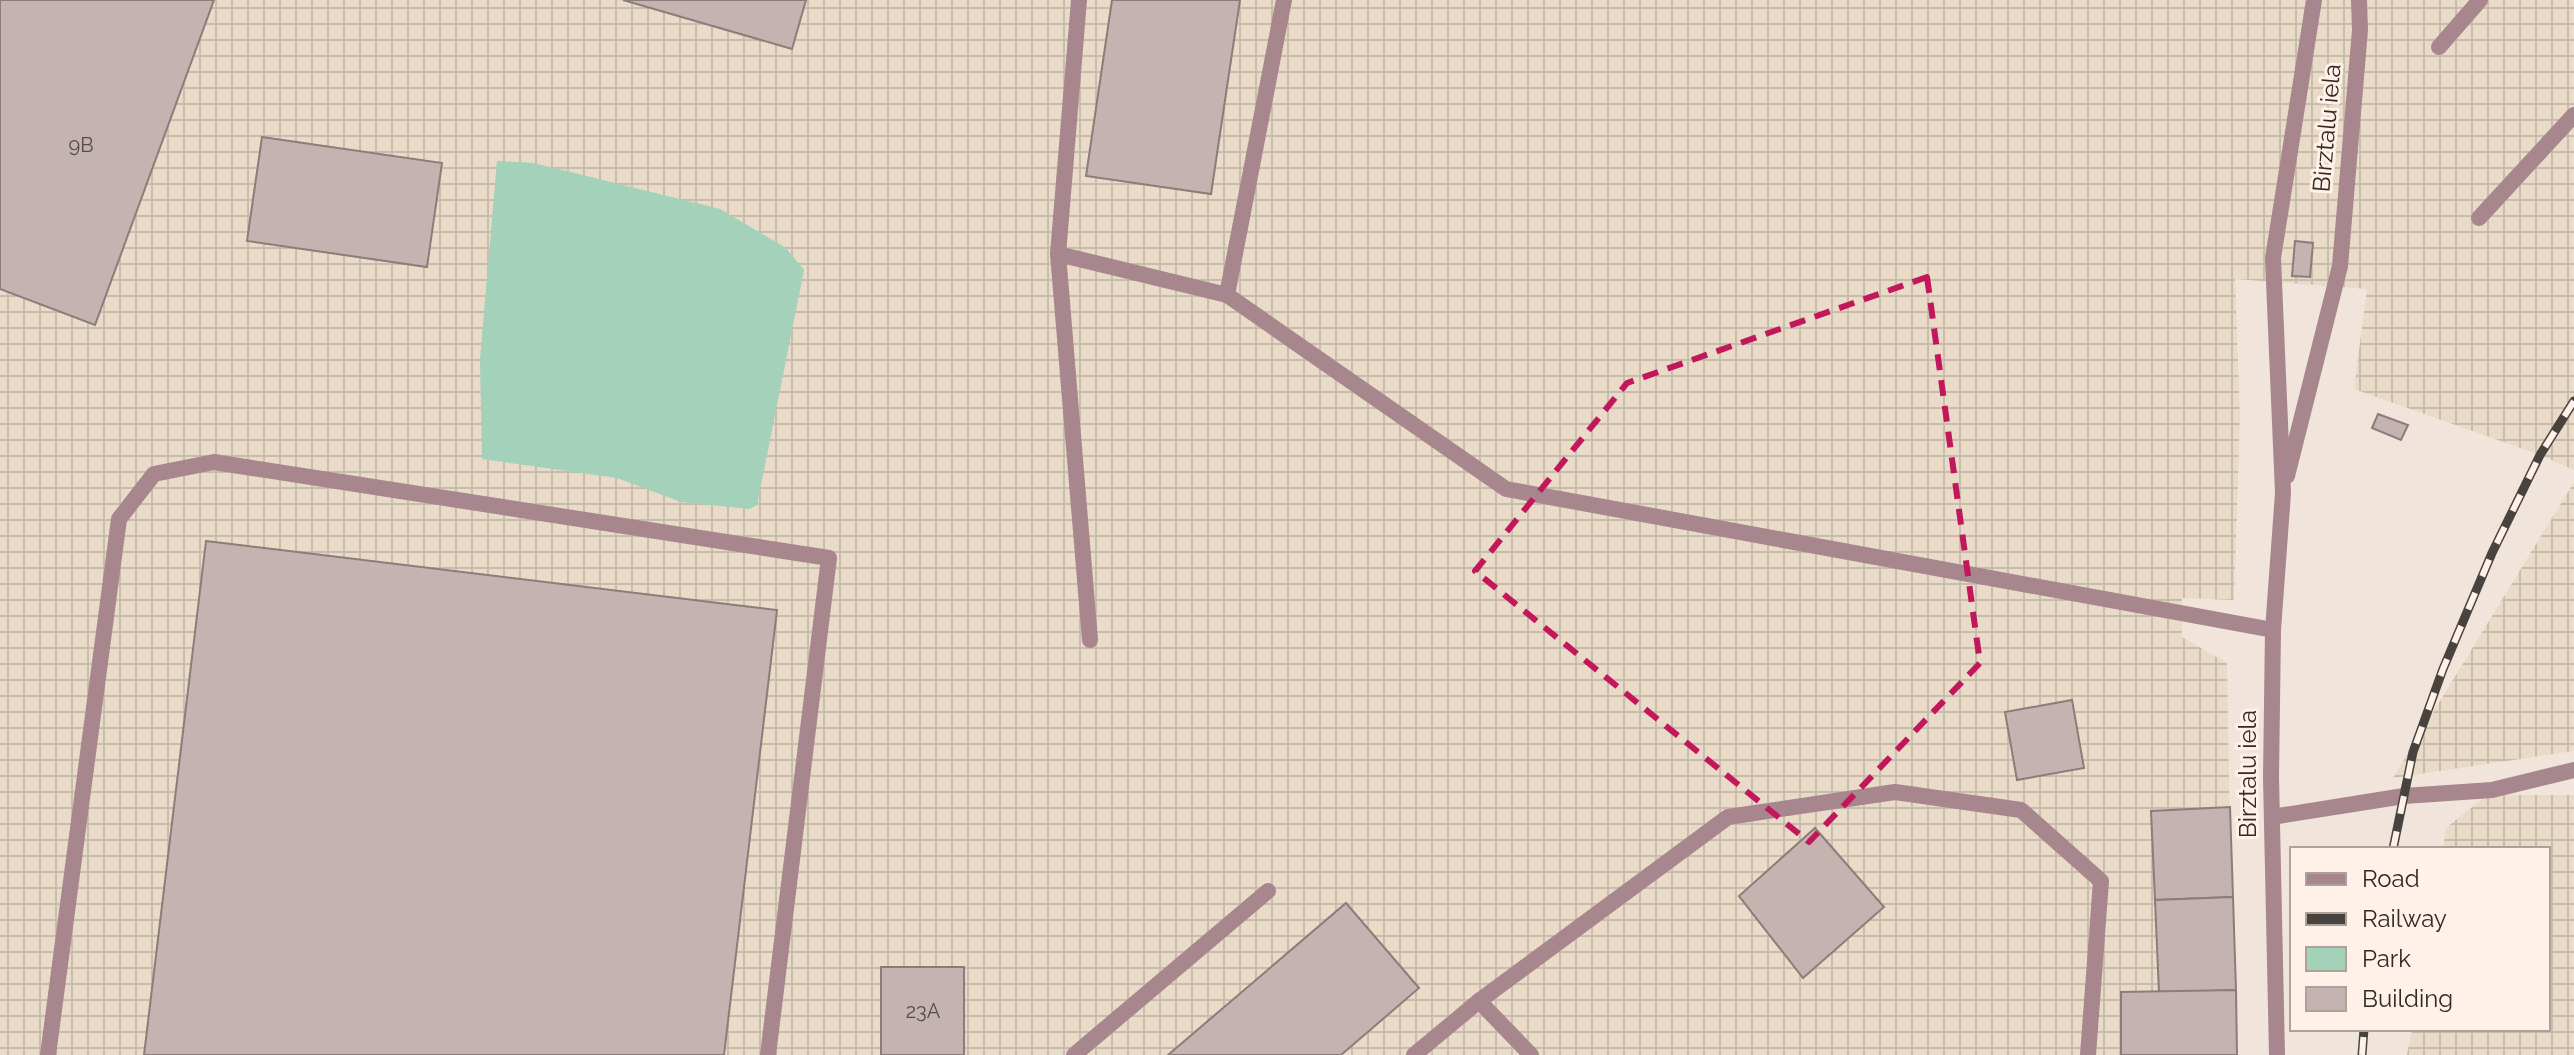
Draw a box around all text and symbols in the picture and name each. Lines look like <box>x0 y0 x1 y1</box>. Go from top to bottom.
street label: Birztalu iela <box>2306 63 2347 193</box>
house number: 9B <box>68 133 94 157</box>
street label: Birztalu iela <box>2233 710 2262 838</box>
legend <box>2290 847 2550 1031</box>
text: Road <box>2362 864 2420 893</box>
text: Railway <box>2362 904 2447 933</box>
text: Park <box>2362 944 2411 973</box>
text: Building <box>2362 984 2453 1013</box>
house number: 23A <box>906 999 941 1023</box>

